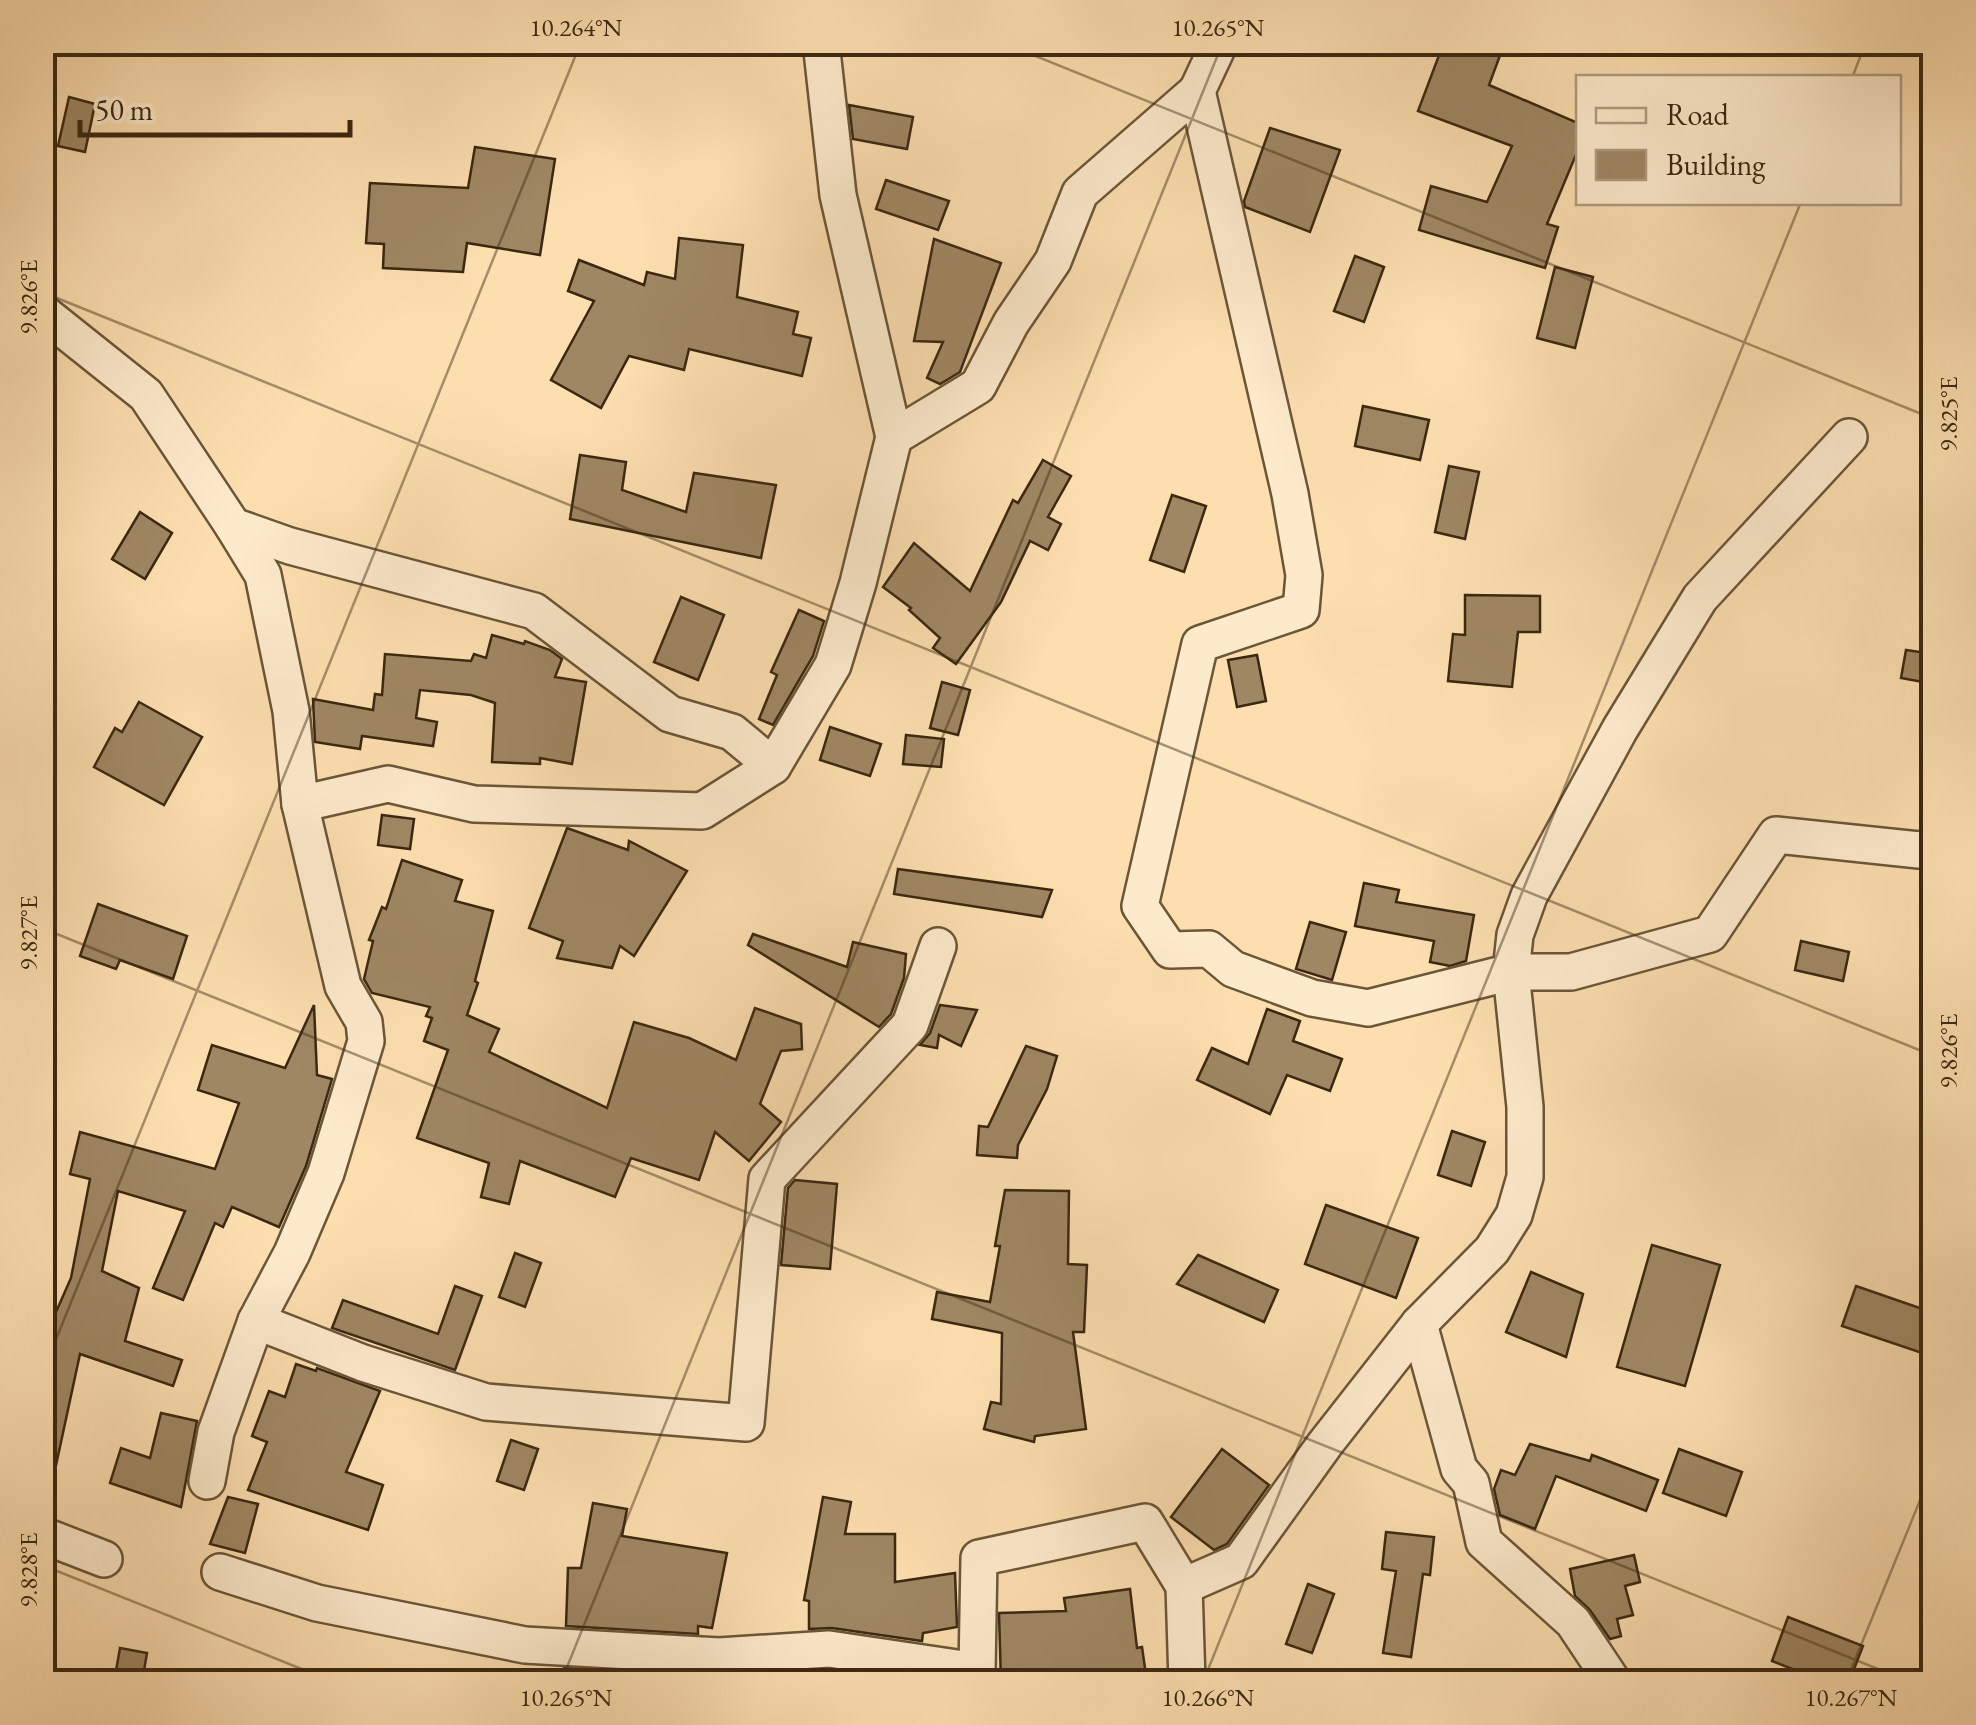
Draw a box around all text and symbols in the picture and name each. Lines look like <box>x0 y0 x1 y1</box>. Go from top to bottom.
text: 10.264°N <box>530 11 623 43</box>
text: 10.265°N <box>1172 11 1265 43</box>
scale bar <box>80 75 350 137</box>
legend <box>1576 75 1901 205</box>
text: 50 m <box>95 90 153 129</box>
text: Road <box>1666 95 1730 134</box>
text: Building <box>1666 145 1766 184</box>
text: 9.826°E <box>12 259 44 335</box>
text: 9.825°E <box>1932 376 1964 452</box>
text: 9.827°E <box>12 895 44 971</box>
text: 9.826°E <box>1932 1013 1964 1089</box>
text: 9.828°E <box>12 1532 44 1608</box>
text: 10.265°N <box>520 1681 613 1713</box>
text: 10.266°N <box>1162 1681 1255 1713</box>
text: 10.267°N <box>1805 1681 1898 1713</box>

